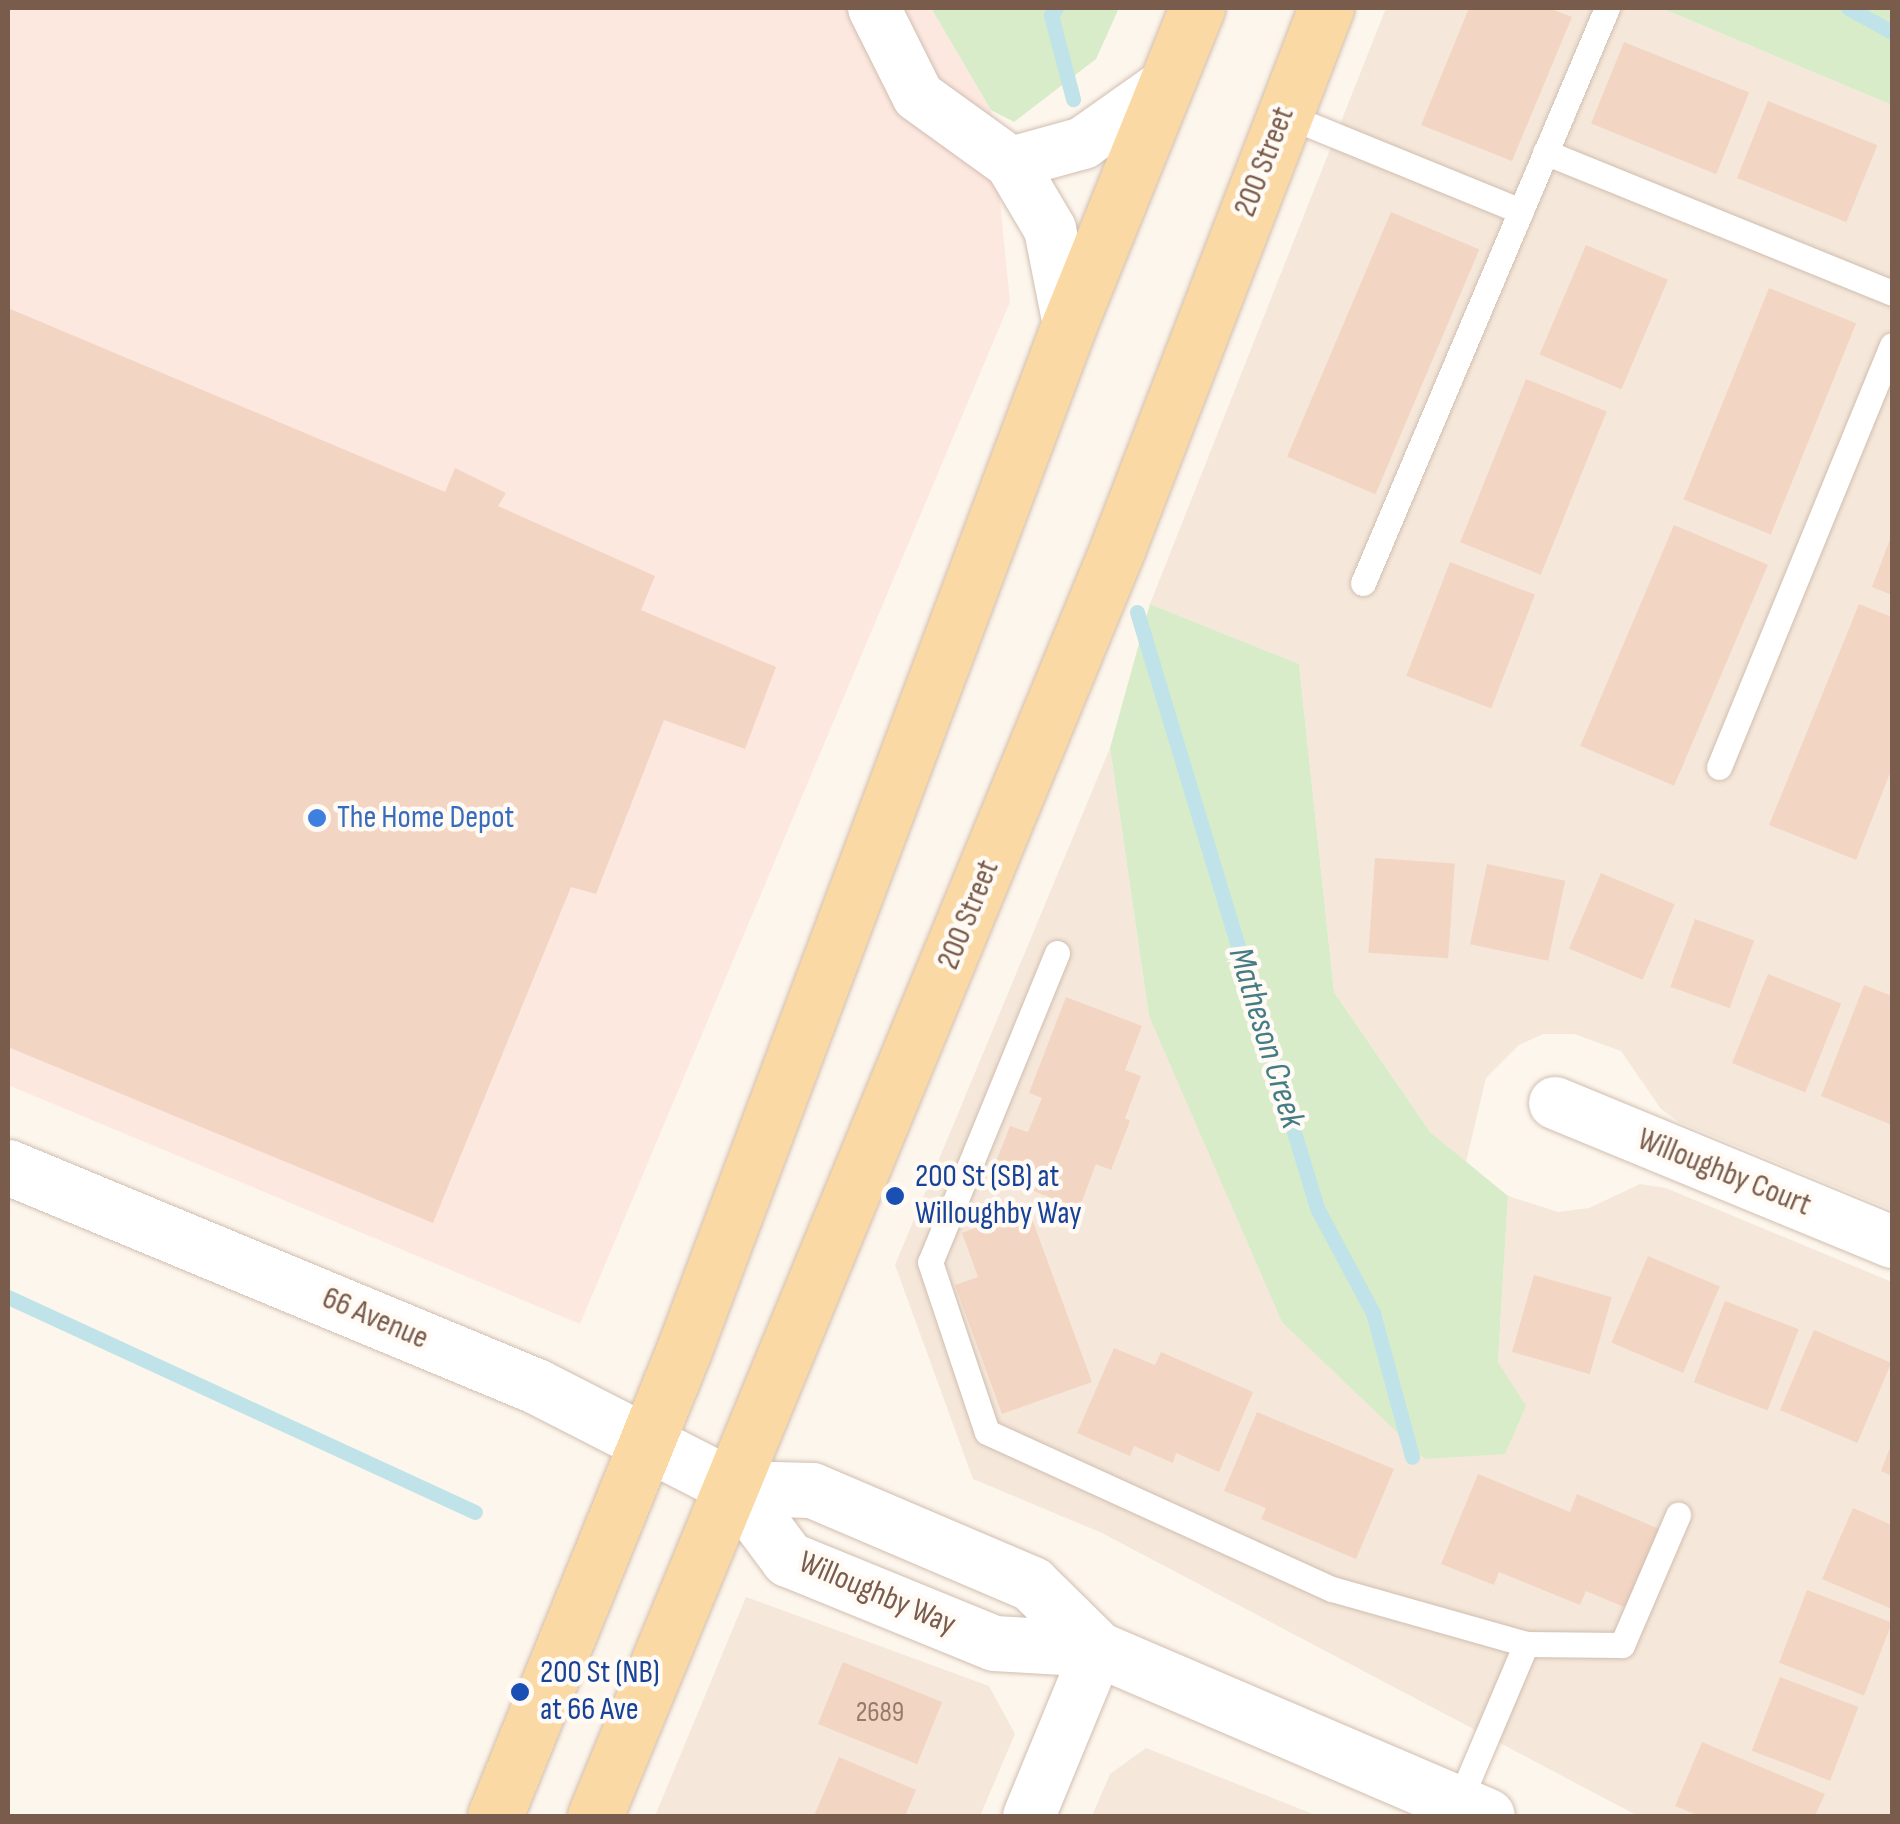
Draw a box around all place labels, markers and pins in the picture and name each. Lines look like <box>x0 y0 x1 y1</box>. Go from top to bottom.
place label: The Home Depot <box>337 799 514 837</box>
marker: The Home Depot <box>306 807 328 829</box>
place label: 200 St (SB) at Willoughby Way <box>915 1159 1082 1234</box>
marker: 200 St (SB) at Willoughby Way <box>884 1185 906 1207</box>
place label: 200 St (NB) at 66 Ave <box>540 1655 660 1730</box>
marker: 200 St (NB) at 66 Ave <box>509 1681 531 1703</box>

